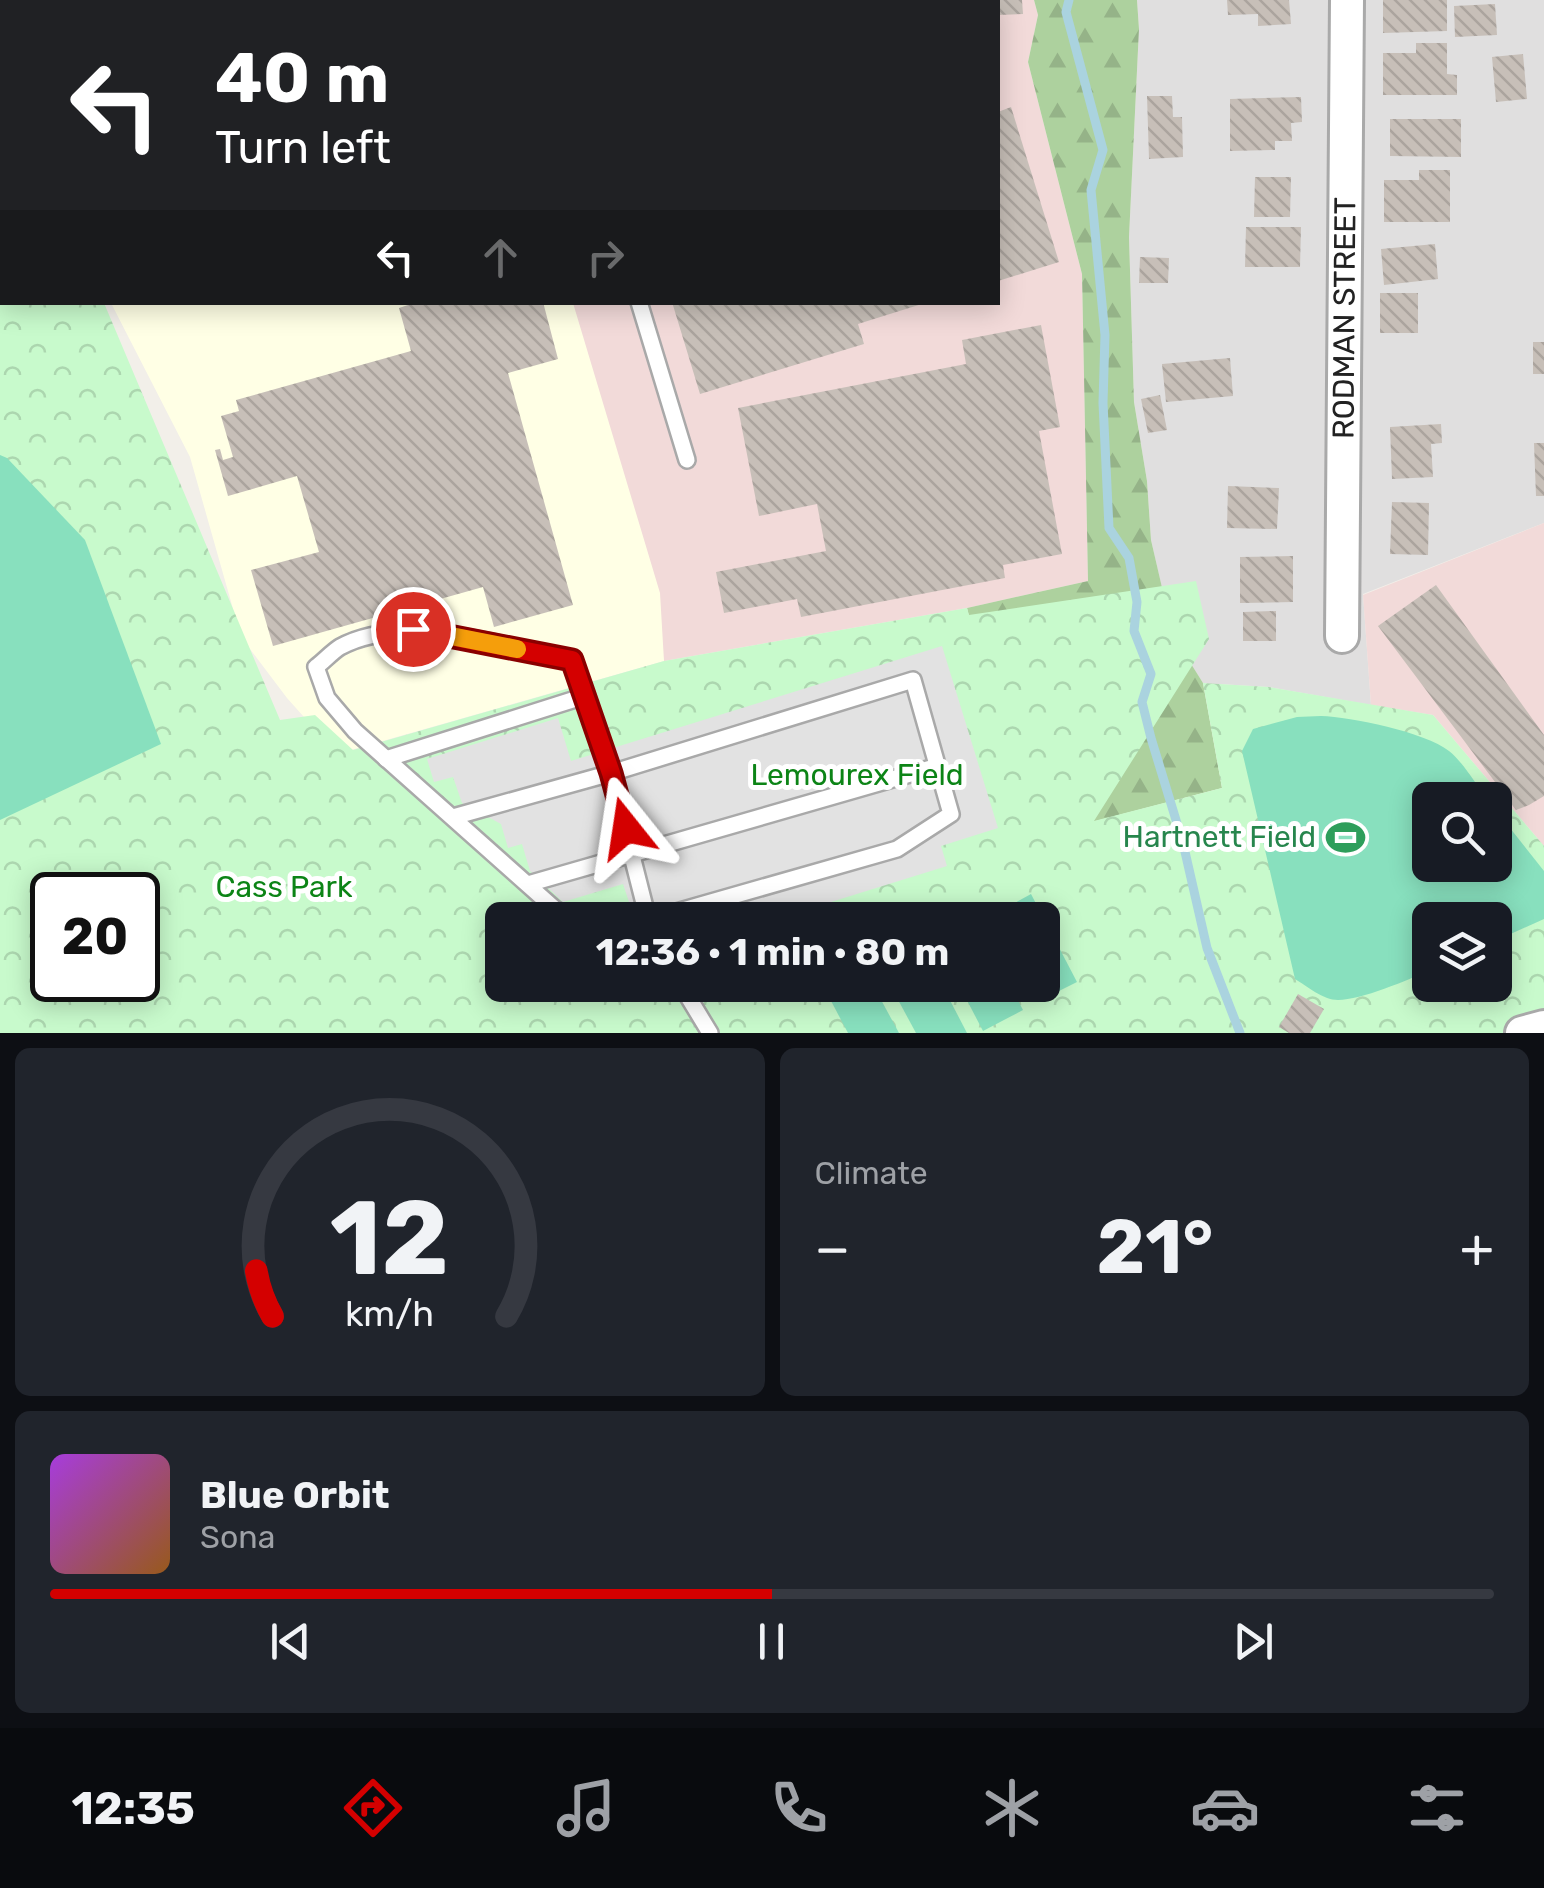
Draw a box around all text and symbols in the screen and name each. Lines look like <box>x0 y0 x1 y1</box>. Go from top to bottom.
text: 40 m <box>215 37 389 120</box>
icon: left <box>50 40 180 170</box>
text: Turn left <box>215 121 391 174</box>
street label: RODMAN STREET <box>1326 197 1363 439</box>
icon: left <box>368 230 423 285</box>
icon: ahead <box>473 230 528 285</box>
icon: right <box>578 230 633 285</box>
pin <box>371 587 456 672</box>
icon: arrive <box>386 602 441 657</box>
park label: Lemourex Field <box>750 757 964 793</box>
position arrow <box>574 776 678 880</box>
map controls <box>1412 782 1512 1002</box>
button: search <box>1412 782 1512 882</box>
sports icon: Hartnett Field <box>1325 816 1367 858</box>
place label: Hartnett Field <box>1122 819 1316 855</box>
park label: Cass Park <box>216 869 353 905</box>
speed limit sign: 20 <box>30 872 160 1002</box>
button: layers <box>1412 902 1512 1002</box>
text: 12:36 · 1 min · 80 m <box>596 929 949 975</box>
text: Climate <box>815 1154 928 1192</box>
text: 12 <box>330 1177 449 1300</box>
text: 21° <box>1097 1203 1213 1292</box>
text: − <box>815 1216 850 1281</box>
text: + <box>1460 1216 1494 1281</box>
text: km/h <box>345 1293 434 1335</box>
text: Blue Orbit <box>200 1472 390 1518</box>
text: Sona <box>200 1518 275 1556</box>
icon: previous <box>263 1614 318 1669</box>
icon: pause <box>744 1614 799 1669</box>
icon: next <box>1226 1614 1281 1669</box>
icon: directions <box>338 1773 408 1843</box>
icon: music <box>551 1773 621 1843</box>
icon: phone <box>764 1773 834 1843</box>
icon: climate <box>977 1773 1047 1843</box>
icon: car <box>1190 1773 1260 1843</box>
icon: filters <box>1402 1773 1472 1843</box>
text: 12:35 <box>71 1782 195 1835</box>

